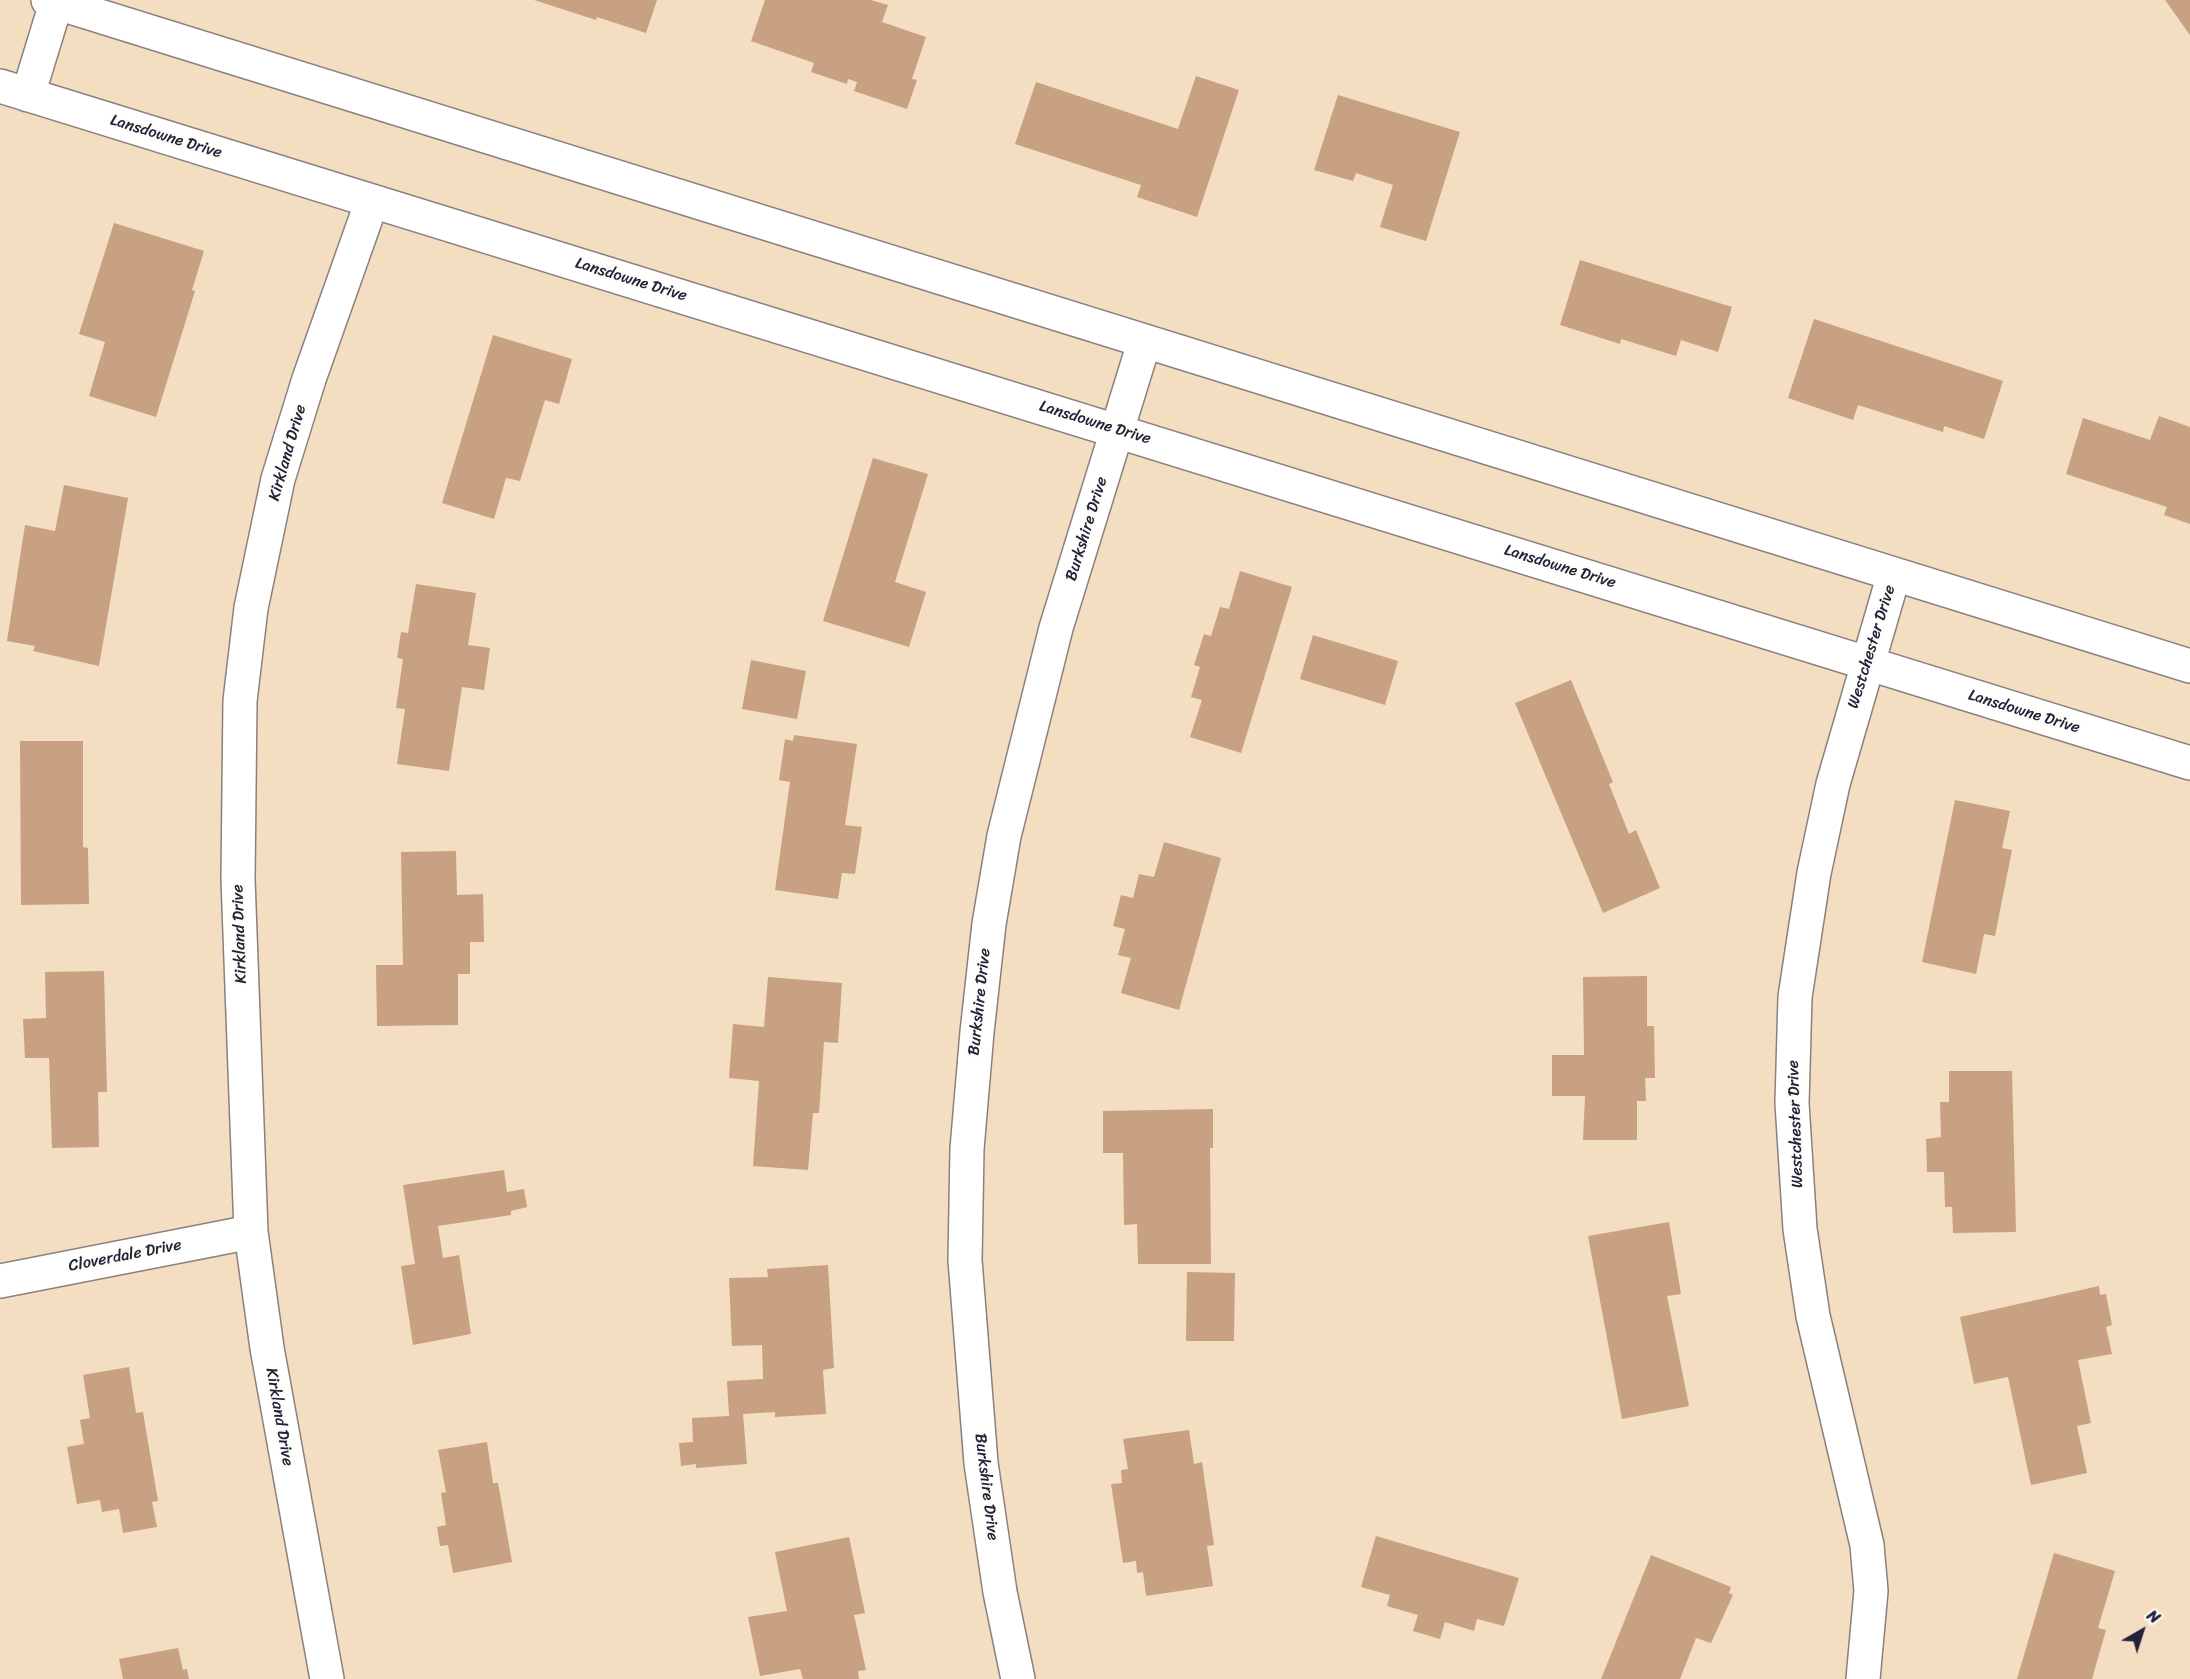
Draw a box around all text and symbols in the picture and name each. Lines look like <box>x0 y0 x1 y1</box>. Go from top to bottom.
street label: Lansdowne Drive <box>108 111 224 163</box>
street label: Lansdowne Drive <box>573 254 689 306</box>
street label: Lansdowne Drive <box>1037 397 1153 449</box>
street label: Kirkland Drive <box>265 403 311 503</box>
street label: Burkshire Drive <box>1062 475 1112 583</box>
street label: Lansdowne Drive <box>1502 541 1618 593</box>
street label: Westchester Drive <box>1844 583 1900 711</box>
street label: Lansdowne Drive <box>1966 686 2082 738</box>
street label: Kirkland Drive <box>229 884 251 984</box>
street label: Burkshire Drive <box>965 947 995 1057</box>
street label: Westchester Drive <box>1784 1060 1808 1188</box>
street label: Cloverdale Drive <box>67 1236 183 1276</box>
street label: Kirkland Drive <box>261 1366 297 1468</box>
street label: Burkshire Drive <box>970 1432 1002 1542</box>
north arrow <box>2112 1601 2172 1661</box>
text: N <box>2140 1602 2167 1631</box>

